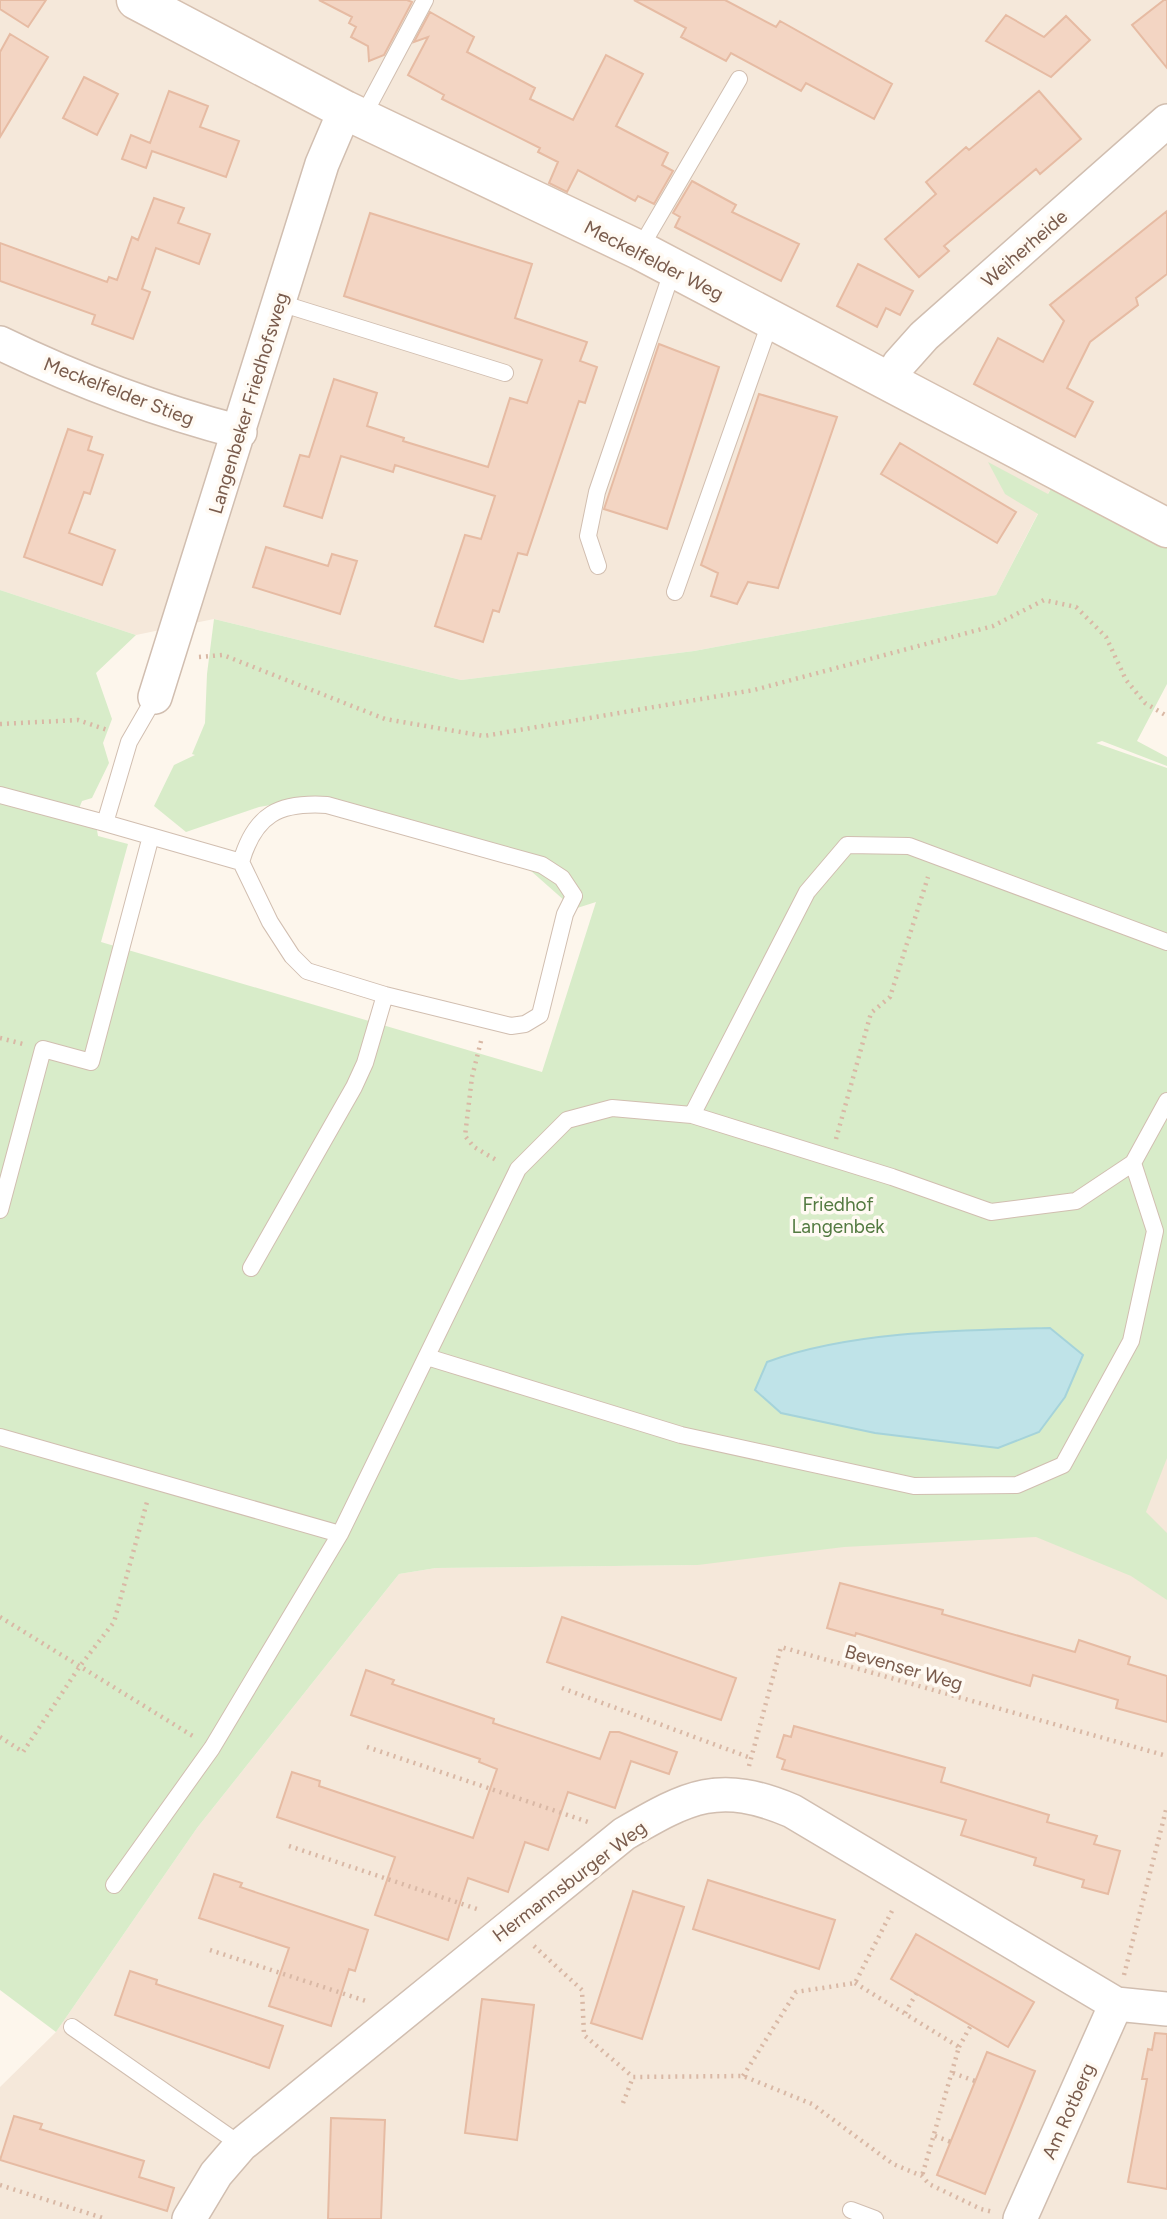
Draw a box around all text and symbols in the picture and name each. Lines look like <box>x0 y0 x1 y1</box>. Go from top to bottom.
street label: Weiherheide <box>977 205 1072 292</box>
street label: Meckelfelder Weg <box>580 215 727 306</box>
street label: Langenbeker Friedhofsweg <box>204 290 293 517</box>
street label: Meckelfelder Stieg <box>40 352 197 431</box>
park label: Friedhof Langenbek <box>791 1193 885 1238</box>
street label: Bevenser Weg <box>842 1640 966 1695</box>
street label: Hermannsburger Weg <box>488 1816 651 1947</box>
street label: Am Rotberg <box>1037 2060 1100 2163</box>

